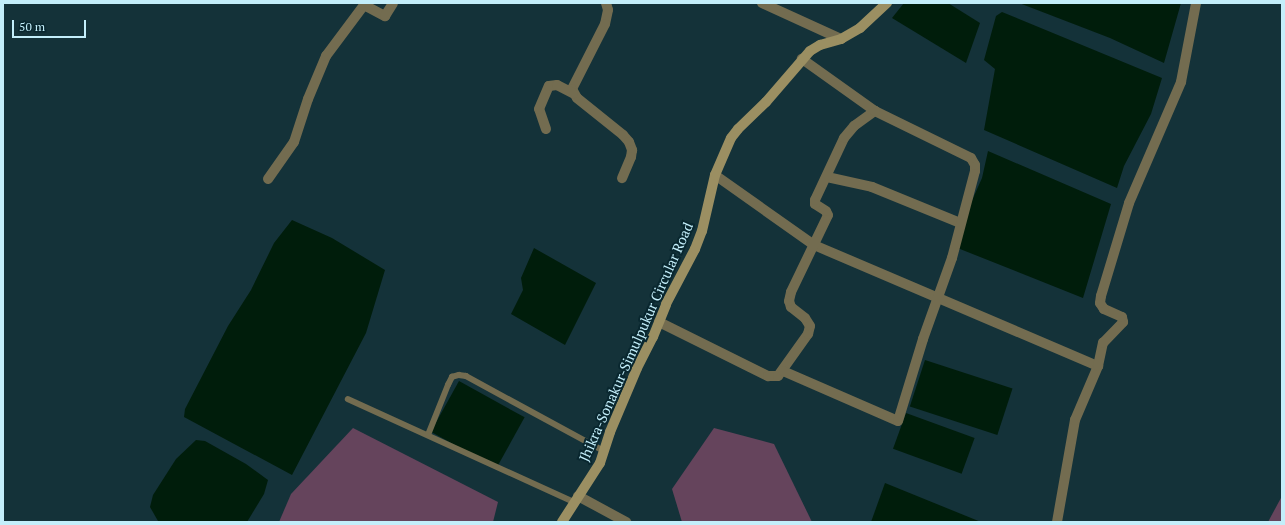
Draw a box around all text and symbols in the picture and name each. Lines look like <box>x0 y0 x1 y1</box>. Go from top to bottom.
scale bar <box>14 12 88 38</box>
text: 50 m <box>19 19 45 34</box>
street label: Jhikra-Sonakur-Simulpukur Circular Road <box>575 220 697 464</box>

